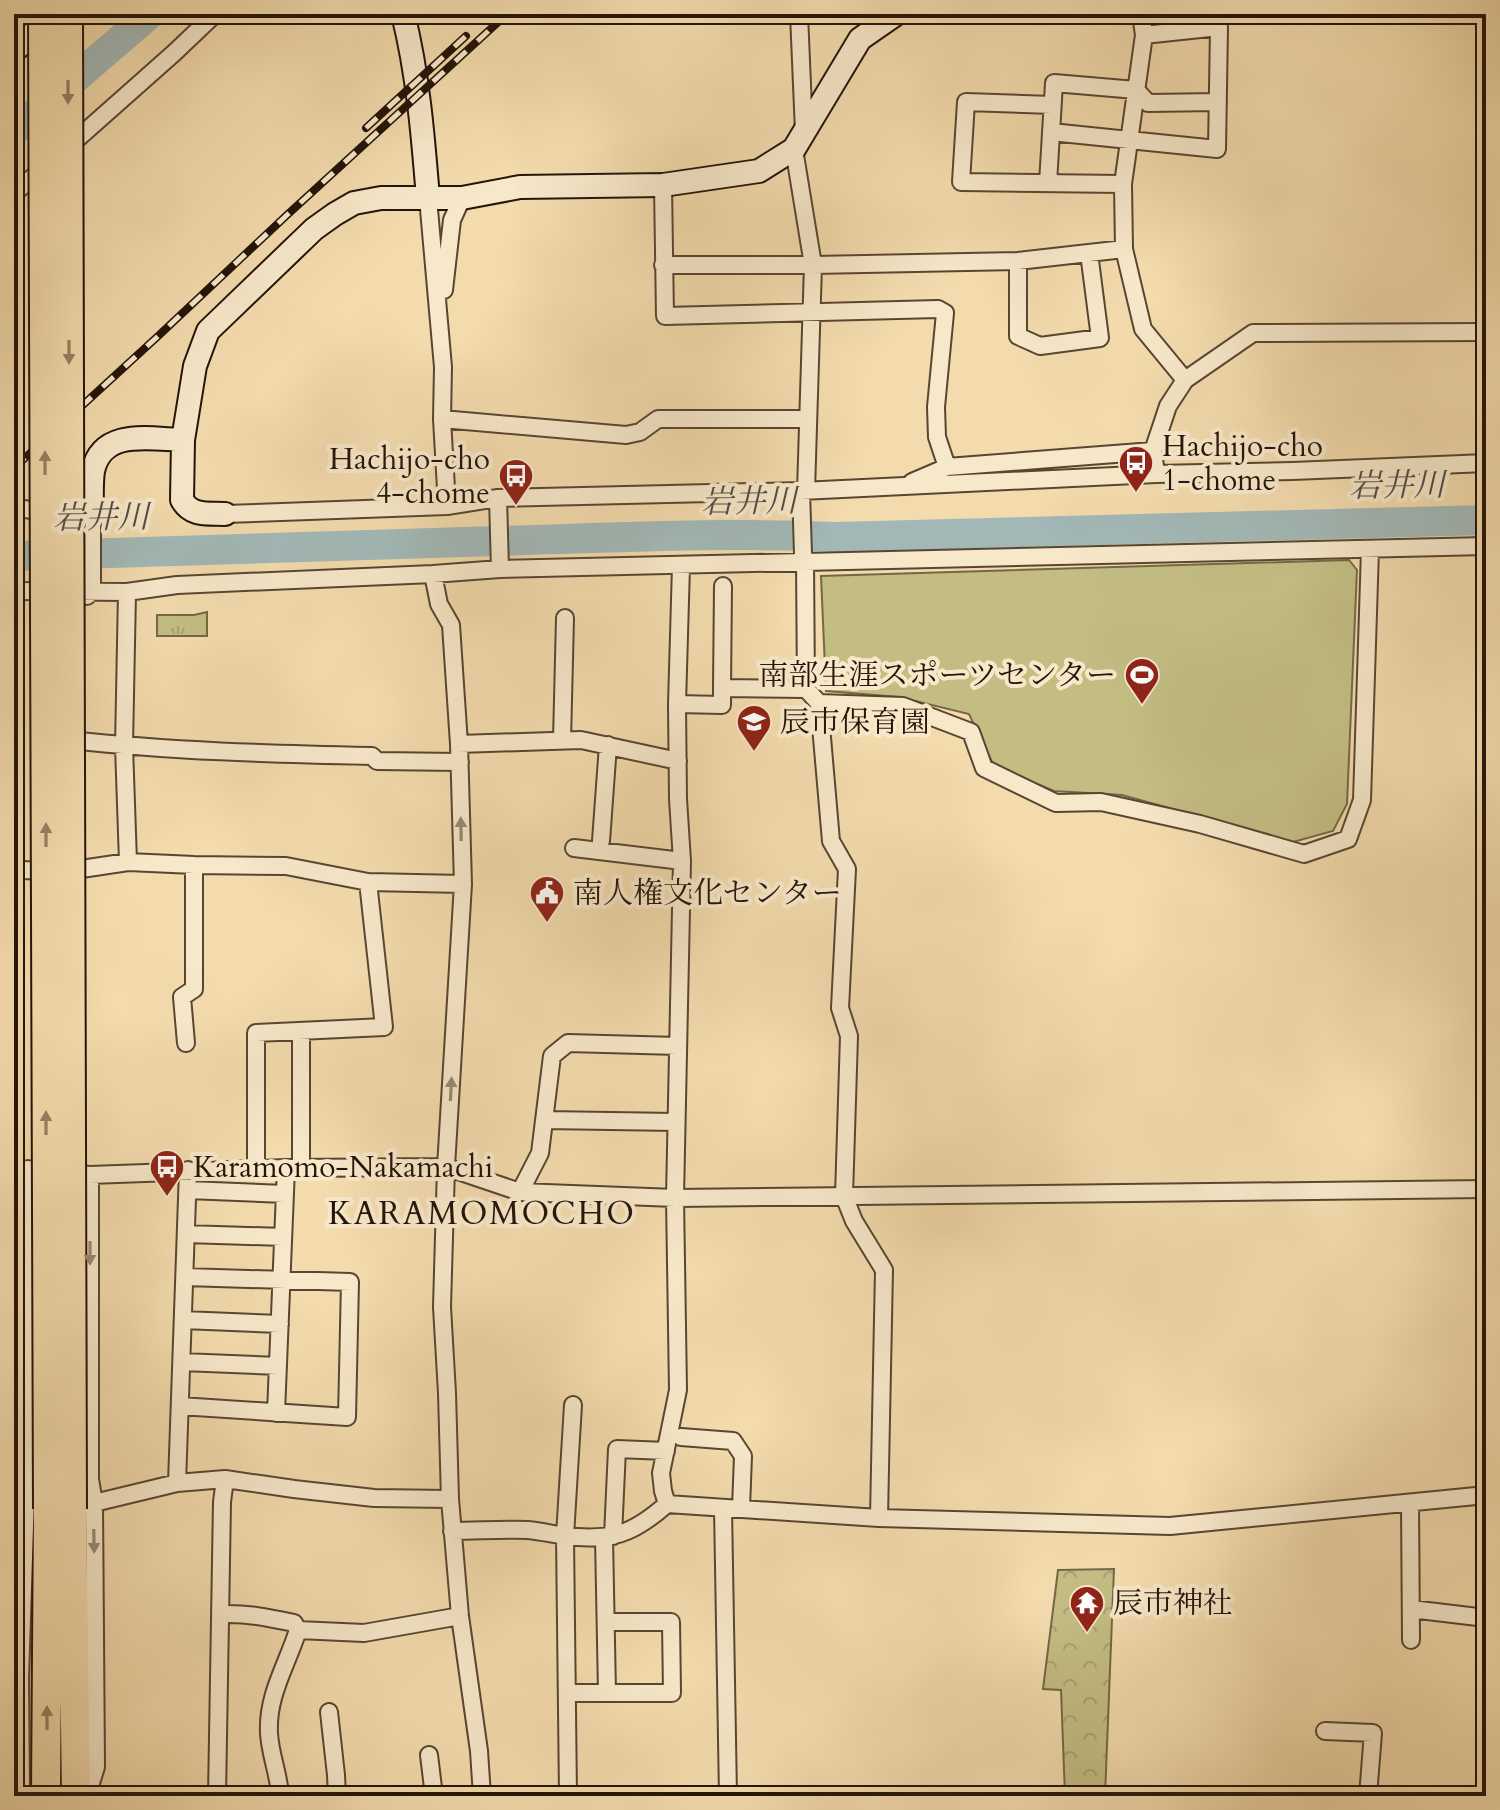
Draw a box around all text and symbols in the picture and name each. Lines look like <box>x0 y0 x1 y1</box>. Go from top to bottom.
one-way arrow <box>62 80 74 105</box>
one-way arrow <box>63 340 75 365</box>
place label: Hachijo-cho 1-chome <box>1162 426 1323 501</box>
place label: Hachijo-cho 4-chome <box>329 439 490 514</box>
bus stop icon: Hachijo-cho 1-chome <box>1117 444 1155 494</box>
one-way arrow <box>39 450 51 475</box>
bus stop icon: Hachijo-cho 4-chome <box>497 457 535 507</box>
water label: 岩井川 <box>1349 463 1448 509</box>
water label: 岩井川 <box>701 479 800 525</box>
water label: 岩井川 <box>53 495 152 541</box>
place label: 南部生涯スポーツセンター <box>758 655 1116 696</box>
sports icon: 南部生涯スポーツセンター <box>1123 656 1161 706</box>
place label: 辰市保育園 <box>780 702 930 743</box>
school or university icon: 辰市保育園 <box>735 703 773 753</box>
one-way arrow <box>455 816 468 841</box>
one-way arrow <box>40 822 52 847</box>
place label: 南人権文化センター <box>573 873 842 914</box>
public building icon: 南人権文化センター <box>528 874 566 924</box>
one-way arrow <box>444 1076 457 1101</box>
one-way arrow <box>40 1110 53 1135</box>
place label: Karamomo-Nakamachi <box>193 1147 493 1188</box>
bus stop icon: Karamomo-Nakamachi <box>148 1148 186 1198</box>
district label: KARAMOMOCHO <box>328 1192 636 1236</box>
one-way arrow <box>84 1241 96 1266</box>
one-way arrow <box>88 1529 100 1554</box>
place label: 辰市神社 <box>1113 1583 1233 1624</box>
temple icon: 辰市神社 <box>1068 1584 1106 1634</box>
one-way arrow <box>40 1705 53 1730</box>

